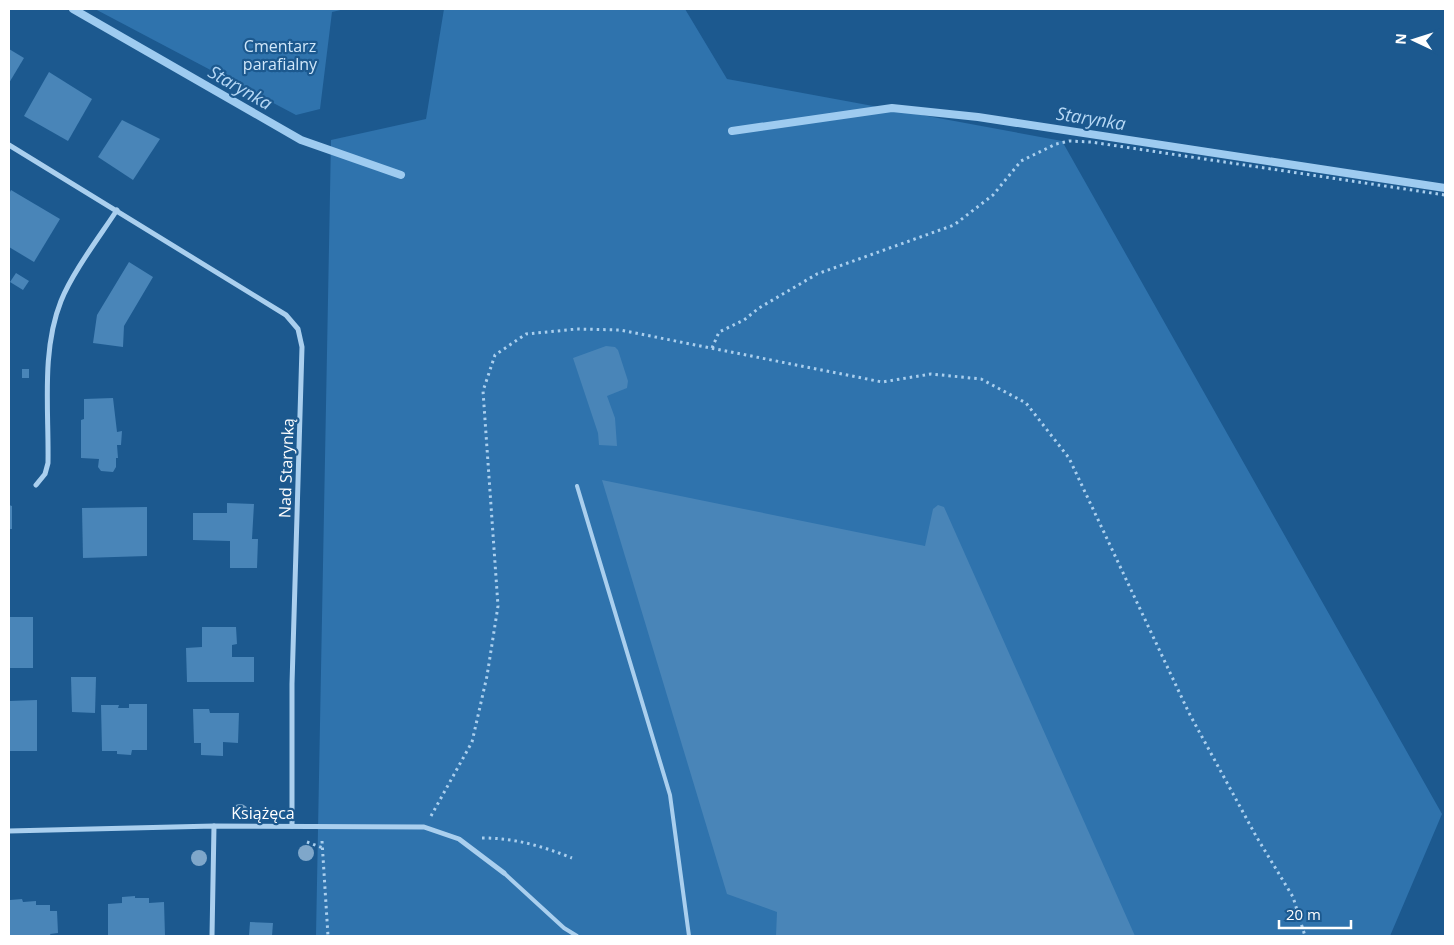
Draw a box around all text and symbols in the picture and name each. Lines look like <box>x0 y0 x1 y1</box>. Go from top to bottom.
north arrow <box>1389 15 1439 65</box>
text: N <box>1391 33 1410 45</box>
park label: Cmentarz parafialny <box>243 35 318 75</box>
water label: Starynka <box>204 59 277 115</box>
water label: Starynka <box>1055 101 1128 135</box>
street label: Nad Starynką <box>273 418 299 518</box>
street label: Książęca <box>231 802 295 824</box>
scale bar <box>1279 898 1352 930</box>
text: 20 m <box>1286 904 1321 924</box>

